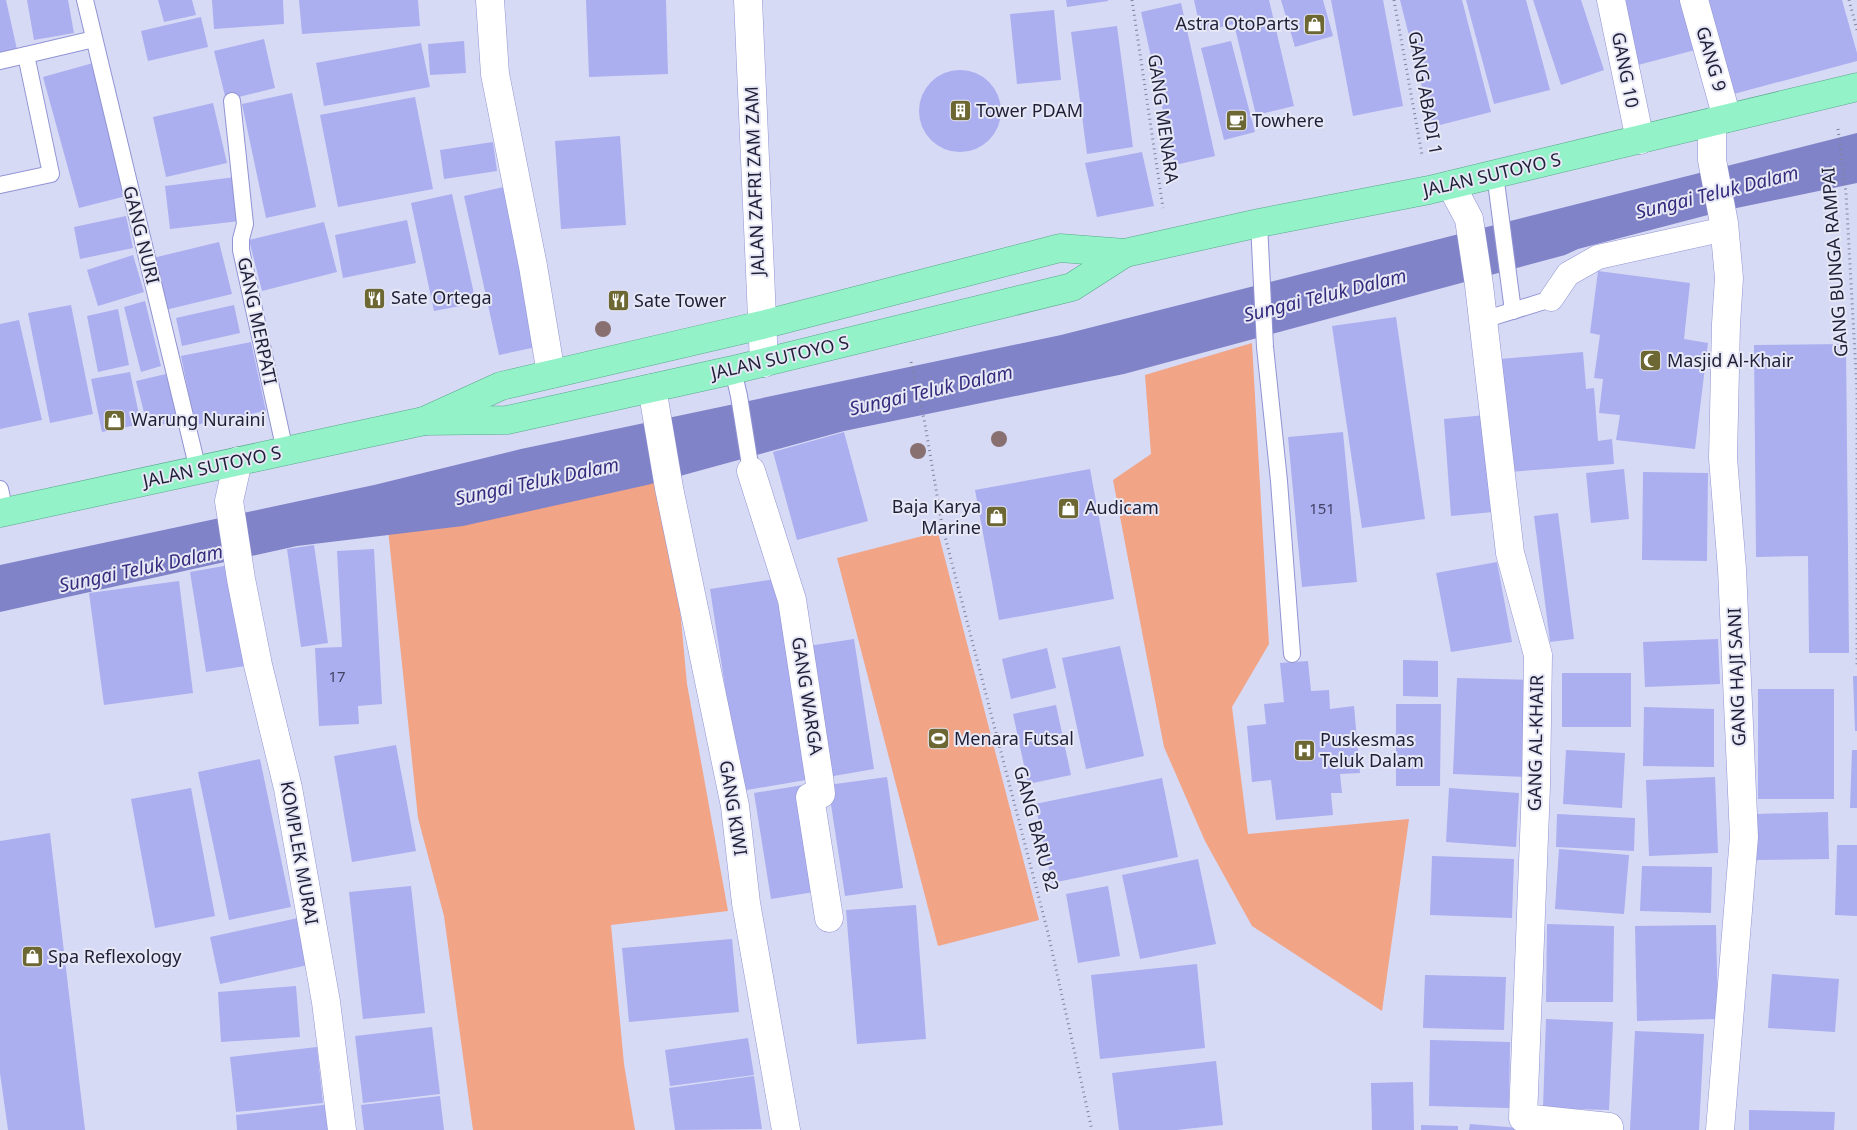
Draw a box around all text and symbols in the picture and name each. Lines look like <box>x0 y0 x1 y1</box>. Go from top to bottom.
place label: Astra OtoParts <box>1176 11 1299 35</box>
shop icon: Astra OtoParts <box>1303 12 1327 36</box>
street label: GANG 9 <box>1691 24 1733 94</box>
street label: GANG ABADI 1 <box>1403 29 1449 156</box>
street label: GANG 10 <box>1607 30 1645 110</box>
street label: GANG MENARA <box>1143 53 1185 186</box>
street label: JALAN ZAFRI ZAM ZAM <box>739 86 769 278</box>
place label: Tower PDAM <box>976 98 1083 122</box>
building icon: Tower PDAM <box>948 99 972 123</box>
place label: Towhere <box>1252 108 1324 132</box>
cafe icon: Towhere <box>1224 109 1248 133</box>
street label: JALAN SUTOYO S <box>1419 146 1563 202</box>
water label: Sungai Teluk Dalam <box>1633 159 1801 225</box>
street label: GANG BUNGA RAMPAI <box>1815 166 1853 358</box>
street label: GANG NURI <box>118 183 166 286</box>
street label: GANG MERPATI <box>233 255 283 387</box>
water label: Sungai Teluk Dalam <box>1241 262 1409 328</box>
place label: Sate Ortega <box>391 285 492 309</box>
restaurant icon: Sate Ortega <box>363 286 387 310</box>
place label: Sate Tower <box>634 288 727 312</box>
restaurant icon: Sate Tower <box>606 289 630 313</box>
street label: JALAN SUTOYO S <box>707 329 851 385</box>
place label: Masjid Al-Khair <box>1667 348 1794 372</box>
mosque icon: Masjid Al-Khair <box>1639 349 1663 373</box>
water label: Sungai Teluk Dalam <box>847 359 1015 421</box>
place label: Warung Nuraini <box>131 407 265 431</box>
shop icon: Warung Nuraini <box>103 408 127 432</box>
street label: JALAN SUTOYO S <box>139 440 283 493</box>
water label: Sungai Teluk Dalam <box>453 451 621 511</box>
place label: Baja Karya Marine <box>892 494 981 539</box>
place label: Audicam <box>1085 495 1159 519</box>
shop icon: Audicam <box>1057 496 1081 520</box>
house number: 151 <box>1309 498 1335 518</box>
shop icon: Baja Karya Marine <box>985 505 1009 529</box>
water label: Sungai Teluk Dalam <box>57 538 225 598</box>
street label: GANG HAJI SANI <box>1722 607 1750 747</box>
street label: GANG WARGA <box>787 635 829 757</box>
house number: 17 <box>328 666 346 686</box>
street label: GANG AL-KHAIR <box>1522 675 1548 811</box>
place label: Menara Futsal <box>954 726 1074 750</box>
sports icon: Menara Futsal <box>926 727 950 751</box>
place label: Puskesmas Teluk Dalam <box>1320 727 1424 772</box>
hospital icon: Puskesmas Teluk Dalam <box>1292 738 1316 762</box>
street label: GANG KIWI <box>715 758 753 857</box>
street label: GANG BARU 82 <box>1009 763 1065 894</box>
street label: KOMPLEK MURAI <box>276 779 324 927</box>
place label: Spa Reflexology <box>48 944 182 968</box>
shop icon: Spa Reflexology <box>20 945 44 969</box>

